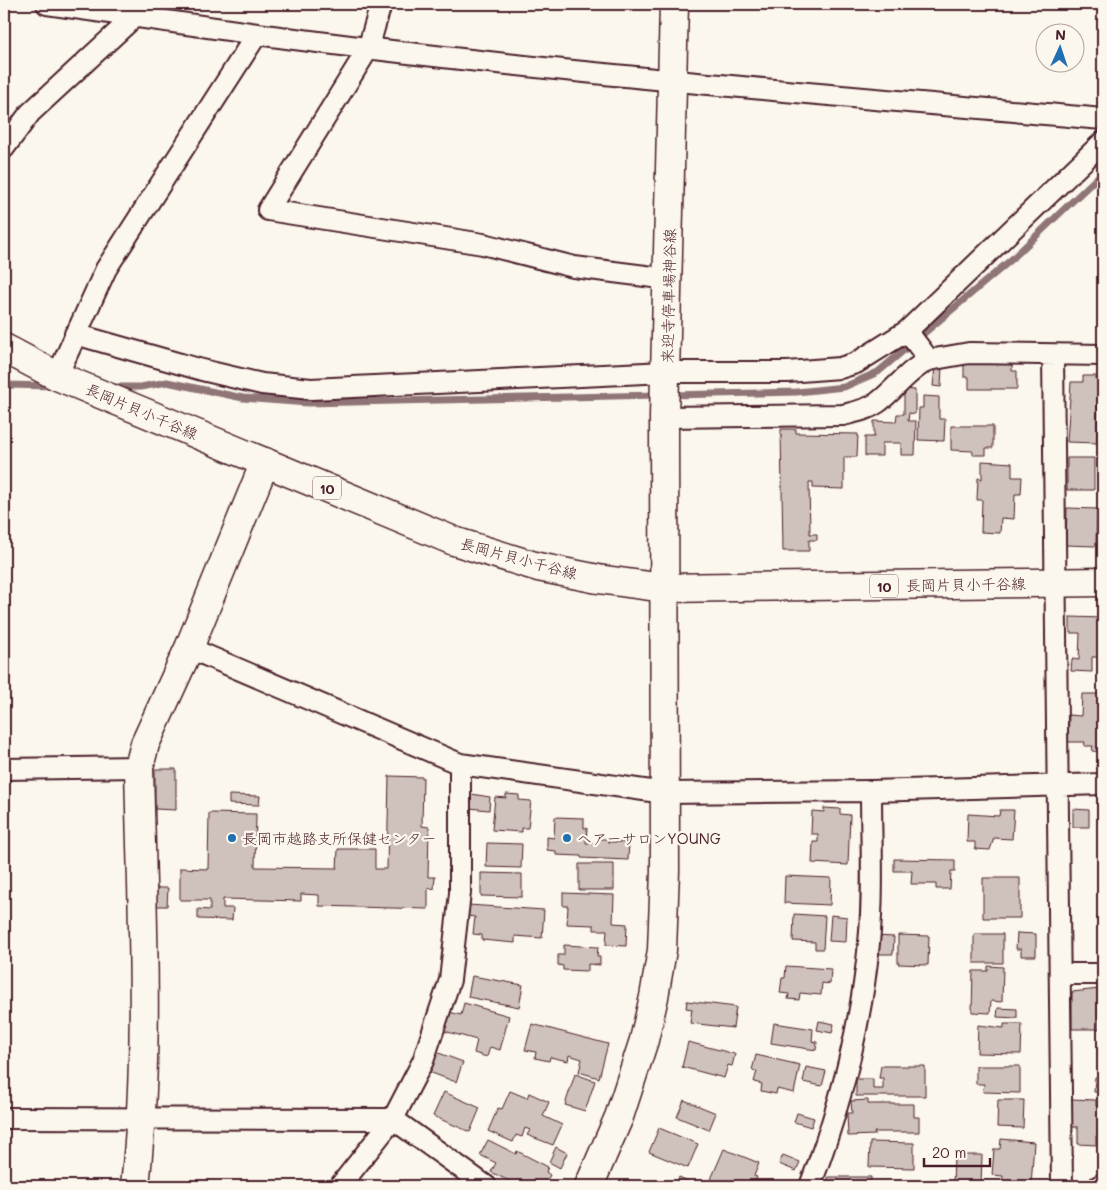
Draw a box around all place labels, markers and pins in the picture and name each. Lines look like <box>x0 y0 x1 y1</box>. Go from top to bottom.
place label: 長岡市越路支所保健センター <box>242 828 436 848</box>
place label: ヘアーサロンYOUNG <box>577 828 721 848</box>
marker: 長岡市越路支所保健センター <box>226 832 238 844</box>
marker: ヘアーサロンYOUNG <box>561 832 573 844</box>

